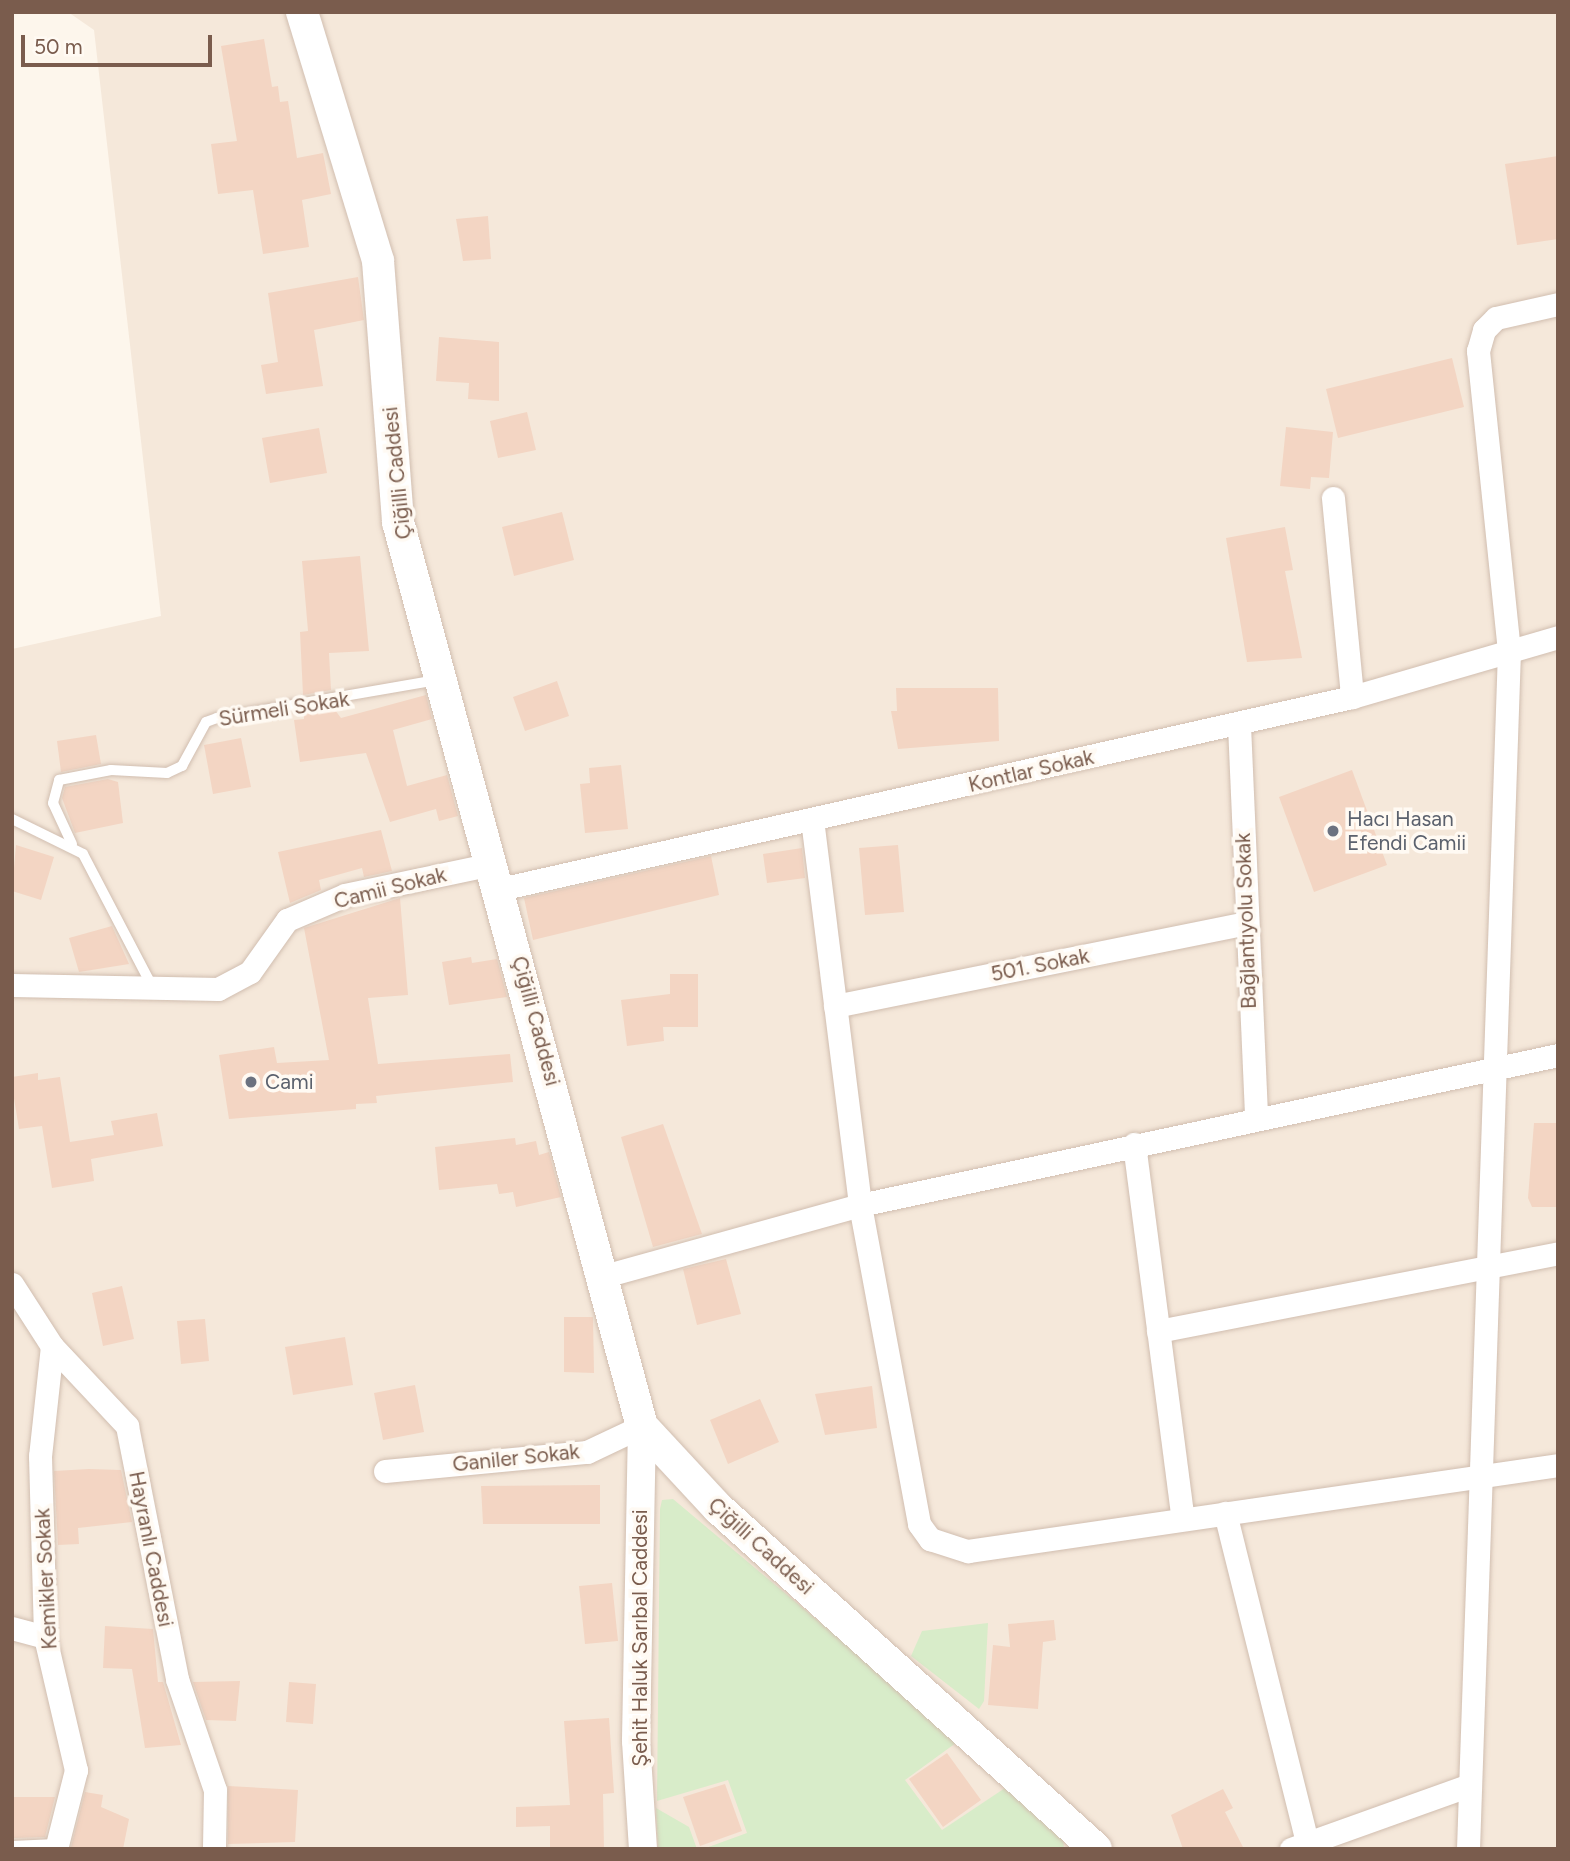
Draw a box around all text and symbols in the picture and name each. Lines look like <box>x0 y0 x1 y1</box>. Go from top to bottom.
scale bar <box>24 21 215 65</box>
text: 50 m <box>34 34 83 59</box>
street label: Çiğilli Caddesi <box>378 405 416 541</box>
street label: Sürmeli Sokak <box>217 686 351 732</box>
street label: Kontlar Sokak <box>966 744 1096 798</box>
place label: Hacı Hasan Efendi Camii <box>1347 806 1466 856</box>
marker: Hacı Hasan Efendi Camii <box>1325 823 1341 839</box>
street label: Bağlantıyolu Sokak <box>1230 833 1262 1009</box>
street label: Camii Sokak <box>331 862 449 914</box>
street label: 501. Sokak <box>989 943 1091 987</box>
street label: Çiğilli Caddesi <box>507 953 565 1089</box>
place label: Cami <box>265 1069 314 1095</box>
marker: Cami <box>243 1074 259 1090</box>
street label: Ganiler Sokak <box>451 1439 581 1477</box>
street label: Hayranlı Caddesi <box>124 1469 178 1629</box>
street label: Çiğilli Caddesi <box>703 1492 819 1600</box>
street label: Kemikler Sokak <box>30 1508 62 1650</box>
street label: Şehit Haluk Sarıbal Caddesi <box>627 1509 653 1767</box>

